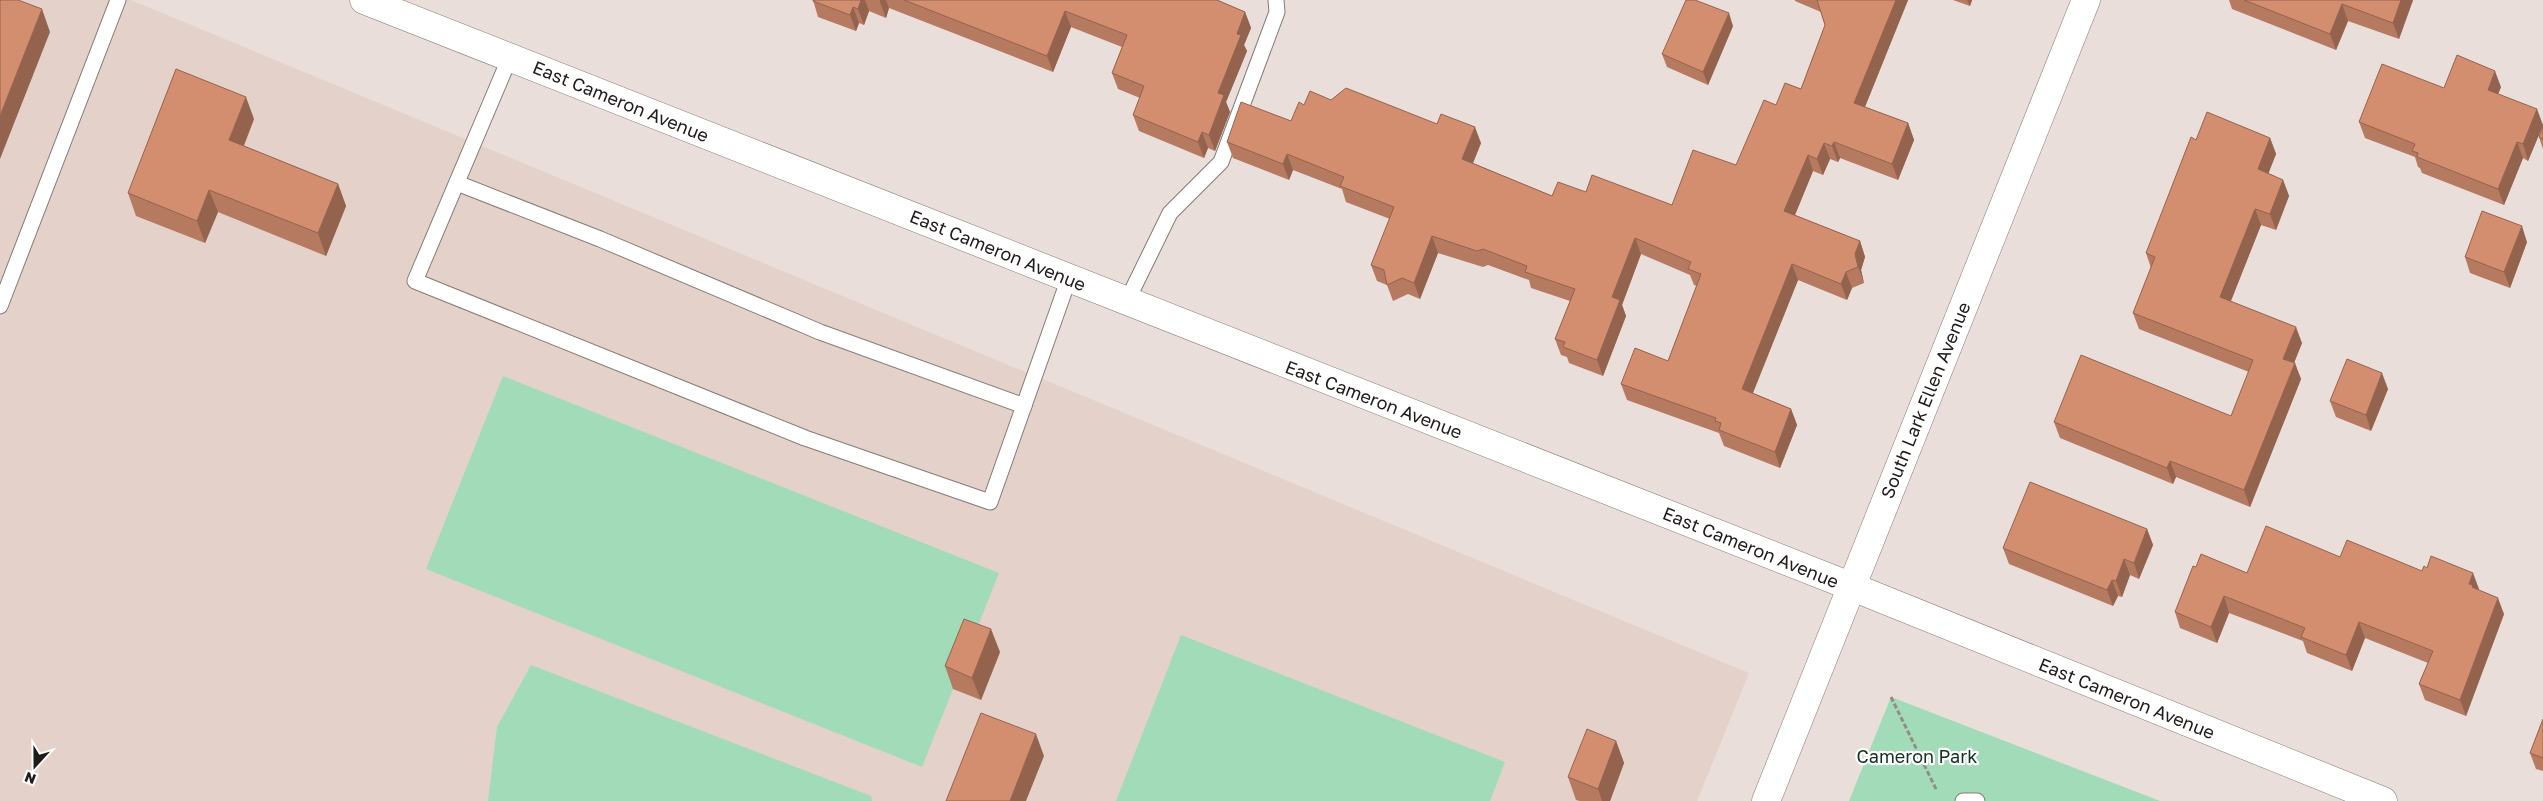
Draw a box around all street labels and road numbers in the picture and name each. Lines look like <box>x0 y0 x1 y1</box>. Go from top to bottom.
street label: East Cameron Avenue <box>530 56 712 146</box>
street label: East Cameron Avenue <box>907 205 1089 295</box>
street label: South Lark Ellen Avenue <box>1875 298 1975 502</box>
street label: East Cameron Avenue <box>1282 355 1466 443</box>
street label: East Cameron Avenue <box>1660 502 1842 592</box>
street label: East Cameron Avenue <box>2036 653 2218 743</box>

